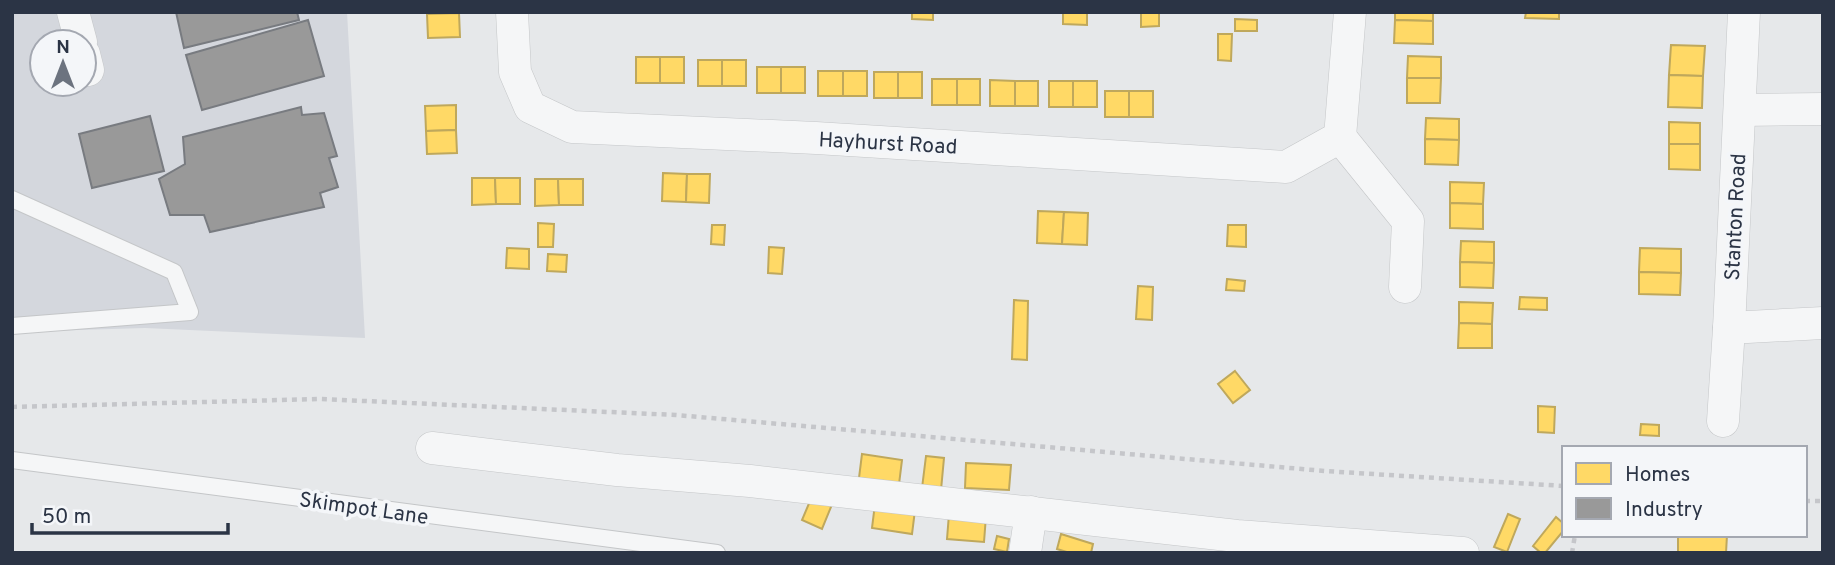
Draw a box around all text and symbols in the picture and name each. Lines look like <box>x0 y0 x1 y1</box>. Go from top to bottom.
north arrow <box>28 28 98 98</box>
text: N <box>56 36 70 60</box>
street label: Hayhurst Road <box>818 127 958 162</box>
street label: Stanton Road <box>1720 153 1753 282</box>
legend <box>1562 446 1807 537</box>
text: Homes <box>1625 462 1690 489</box>
street label: Skimpot Lane <box>297 487 430 532</box>
scale bar <box>32 491 228 536</box>
text: Industry <box>1625 497 1703 524</box>
text: 50 m <box>42 504 91 531</box>

